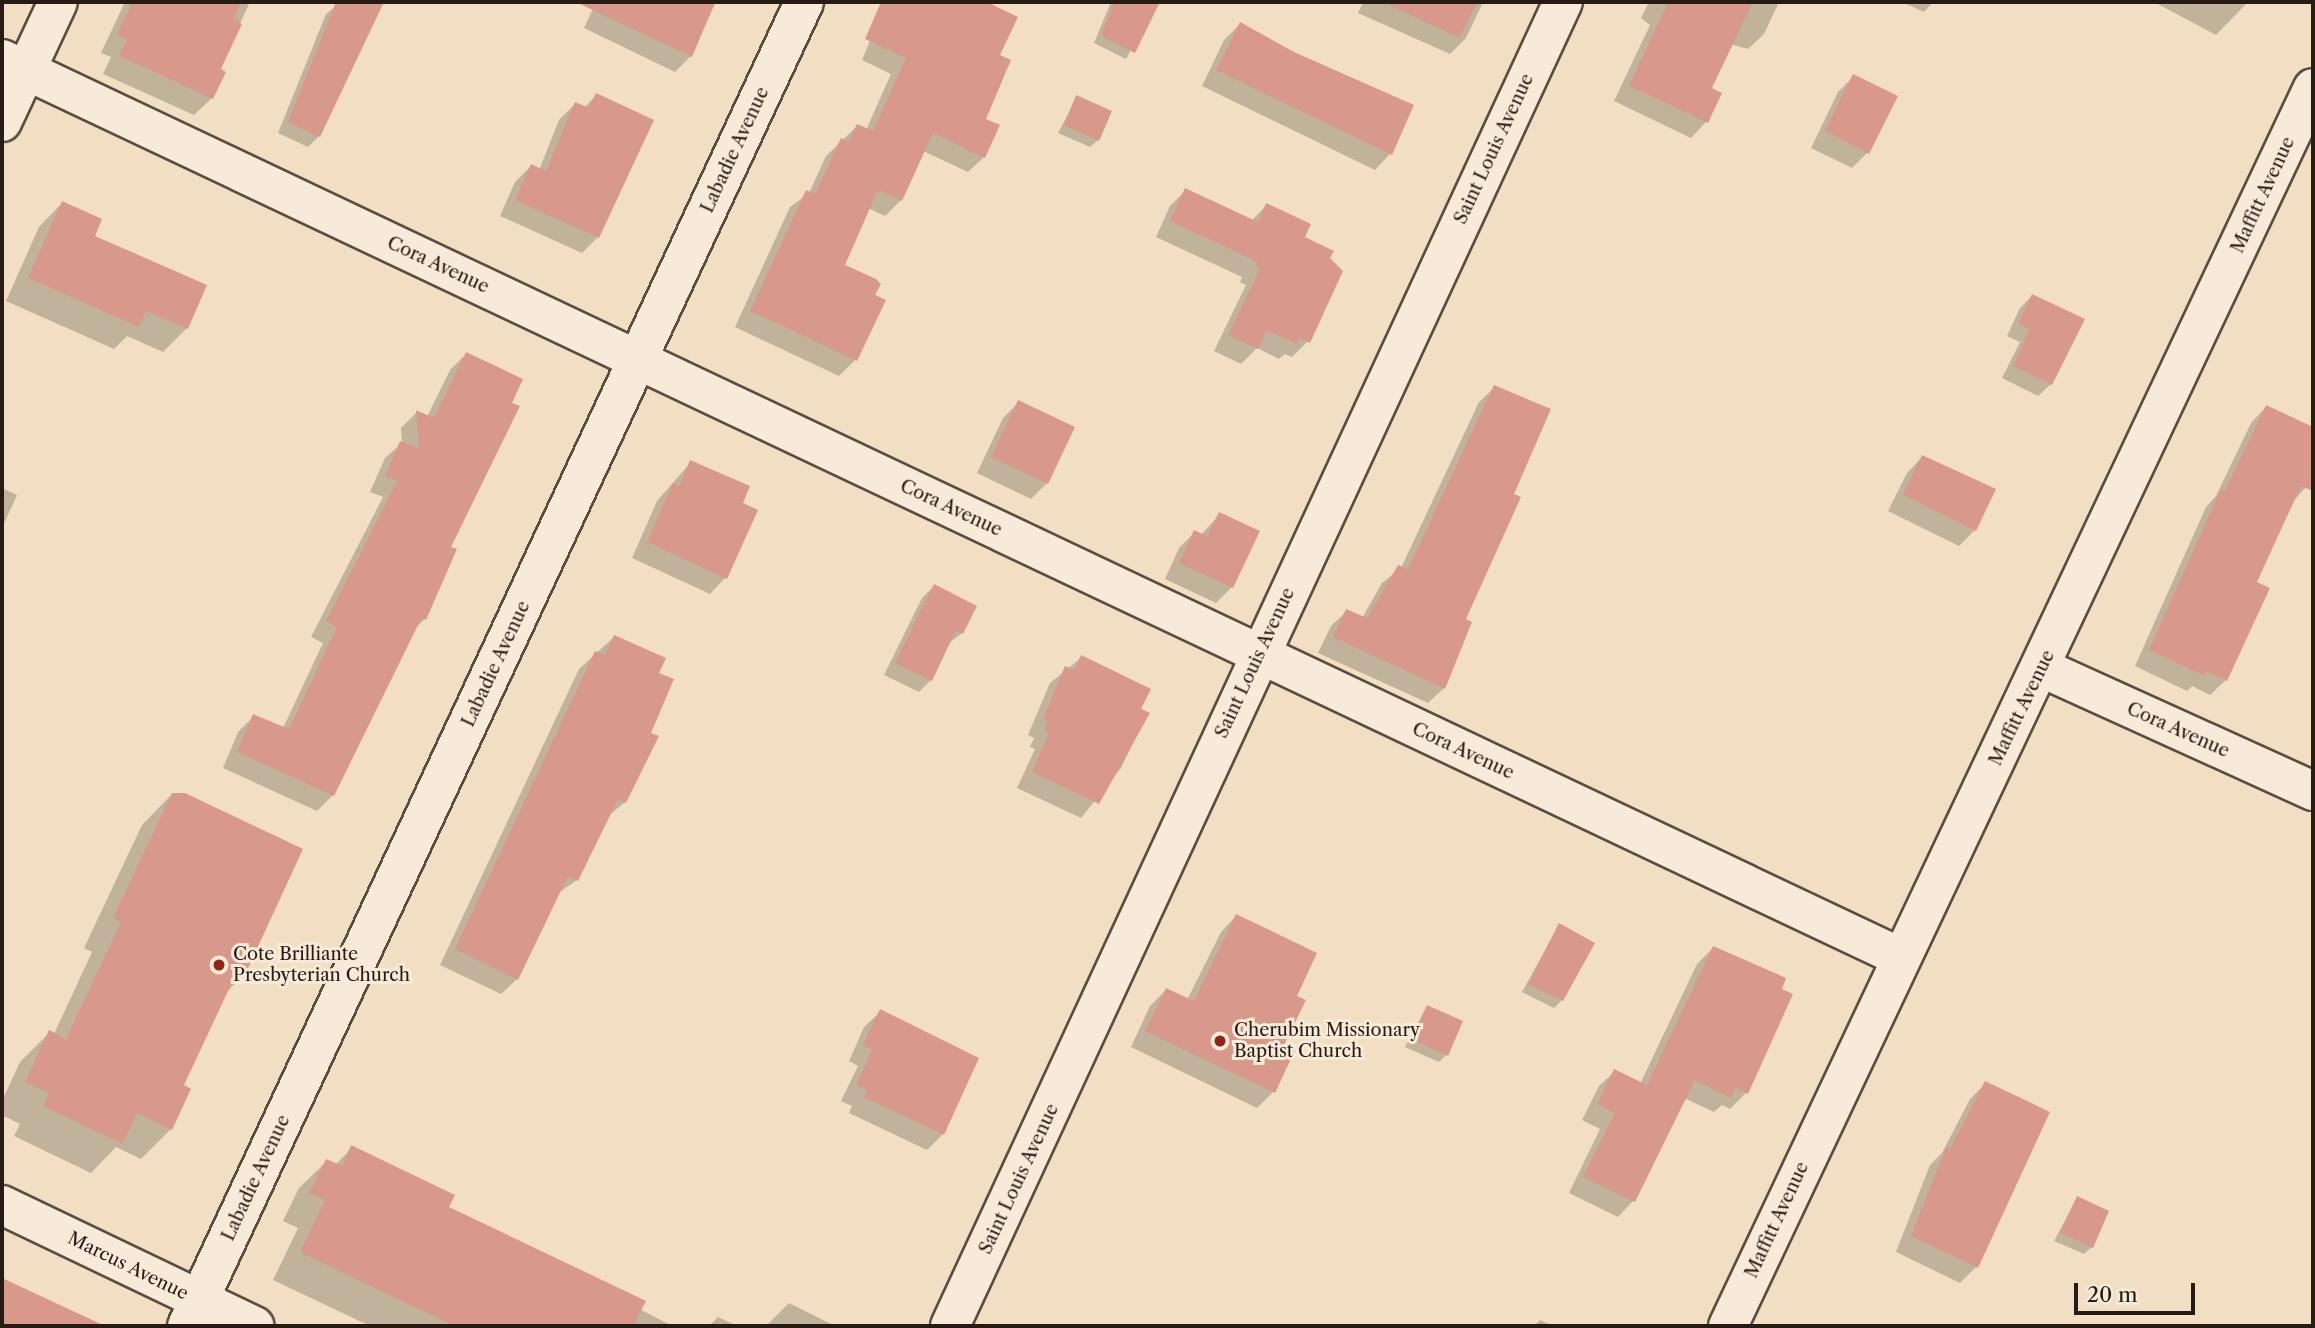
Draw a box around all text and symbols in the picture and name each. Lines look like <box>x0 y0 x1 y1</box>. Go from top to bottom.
street label: Saint Louis Avenue <box>1450 70 1538 228</box>
street label: Labadie Avenue <box>696 83 774 217</box>
street label: Maffitt Avenue <box>2227 133 2299 257</box>
street label: Cora Avenue <box>383 232 493 298</box>
street label: Cora Avenue <box>896 475 1006 541</box>
street label: Saint Louis Avenue <box>1211 584 1299 742</box>
street label: Labadie Avenue <box>457 597 535 731</box>
street label: Maffitt Avenue <box>1985 646 2059 770</box>
street label: Cora Avenue <box>2123 698 2233 762</box>
street label: Cora Avenue <box>1408 718 1518 784</box>
place label: Cote Brilliante Presbyterian Church <box>233 944 410 986</box>
marker: Cote Brilliante Presbyterian Church <box>211 957 227 973</box>
place label: Cherubim Missionary Baptist Church <box>1234 1020 1420 1062</box>
marker: Cherubim Missionary Baptist Church <box>1212 1033 1228 1049</box>
street label: Saint Louis Avenue <box>975 1100 1063 1258</box>
street label: Labadie Avenue <box>217 1111 295 1245</box>
street label: Maffitt Avenue <box>1741 1158 1813 1282</box>
street label: Marcus Avenue <box>64 1227 192 1305</box>
scale bar <box>2077 1268 2198 1312</box>
text: 20 m <box>2087 1282 2138 1307</box>

